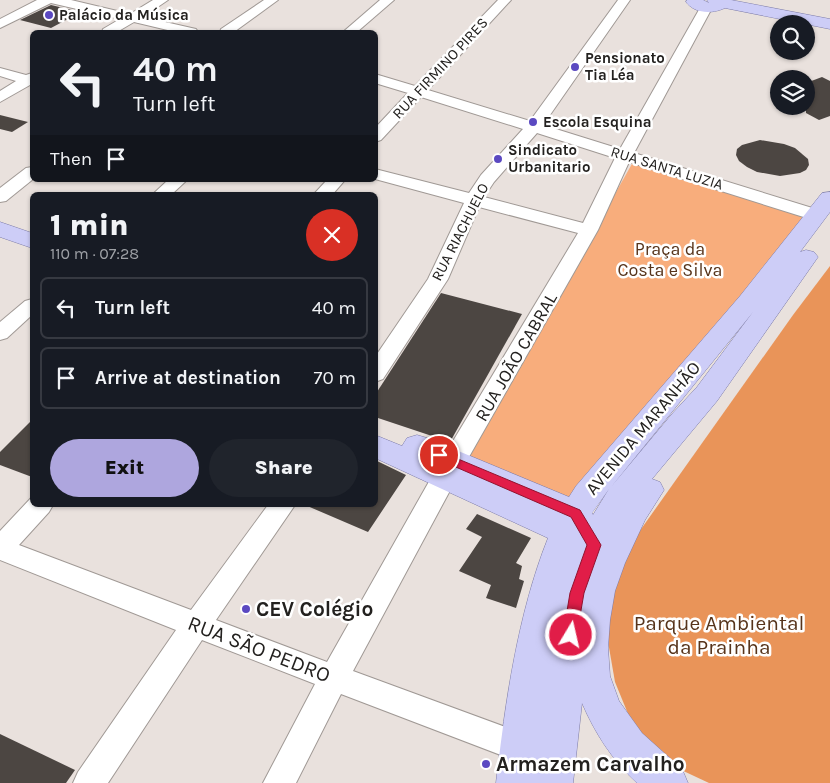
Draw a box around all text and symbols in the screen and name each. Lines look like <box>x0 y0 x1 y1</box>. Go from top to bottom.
place label: Palácio da Música <box>59 6 189 24</box>
marker: Palácio da Música <box>43 9 55 21</box>
street label: RUA FIRMINO PIRES <box>388 14 492 122</box>
map controls <box>770 15 815 115</box>
button: search <box>770 15 815 60</box>
text: 40 m <box>133 49 218 90</box>
place label: Pensionato Tia Léa <box>585 49 665 84</box>
icon: left <box>50 50 115 115</box>
marker: Pensionato Tia Léa <box>569 61 581 73</box>
button: layers <box>770 70 815 115</box>
text: Turn left <box>133 91 216 117</box>
place label: Escola Esquina <box>543 113 652 131</box>
marker: Escola Esquina <box>527 116 539 128</box>
place label: Sindicato Urbanitario <box>508 141 590 176</box>
street label: RUA SANTA LUZIA <box>609 142 726 194</box>
icon: arrive <box>102 145 130 173</box>
text: Then <box>50 148 92 170</box>
marker: Sindicato Urbanitario <box>492 153 504 165</box>
street label: RUA RIACHUELO <box>428 180 492 284</box>
text: 1 min <box>50 207 129 243</box>
button: close <box>306 209 358 261</box>
park label: Praça da Costa e Silva <box>617 238 723 281</box>
text: 110 m · 07:28 <box>50 244 139 263</box>
street label: RUA JOÃO CABRAL <box>470 288 562 425</box>
icon: left <box>52 294 80 322</box>
text: Turn left <box>95 297 170 319</box>
text: 40 m <box>312 297 356 319</box>
street label: AVENIDA MARANHÃO <box>581 357 705 499</box>
icon: arrive <box>52 364 80 392</box>
text: Arrive at destination <box>95 367 281 389</box>
text: 70 m <box>314 367 356 389</box>
pin <box>418 434 460 476</box>
button: Exit <box>50 439 199 497</box>
button: Share <box>209 439 358 497</box>
icon: arrive <box>425 441 453 469</box>
place label: CEV Colégio <box>256 597 373 621</box>
marker: CEV Colégio <box>240 603 252 615</box>
position arrow <box>544 608 596 660</box>
street label: RUA SÃO PEDRO <box>184 611 334 687</box>
park label: Parque Ambiental da Prainha <box>634 611 804 659</box>
place label: Armazem Carvalho <box>496 752 685 776</box>
marker: Armazem Carvalho <box>480 758 492 770</box>

